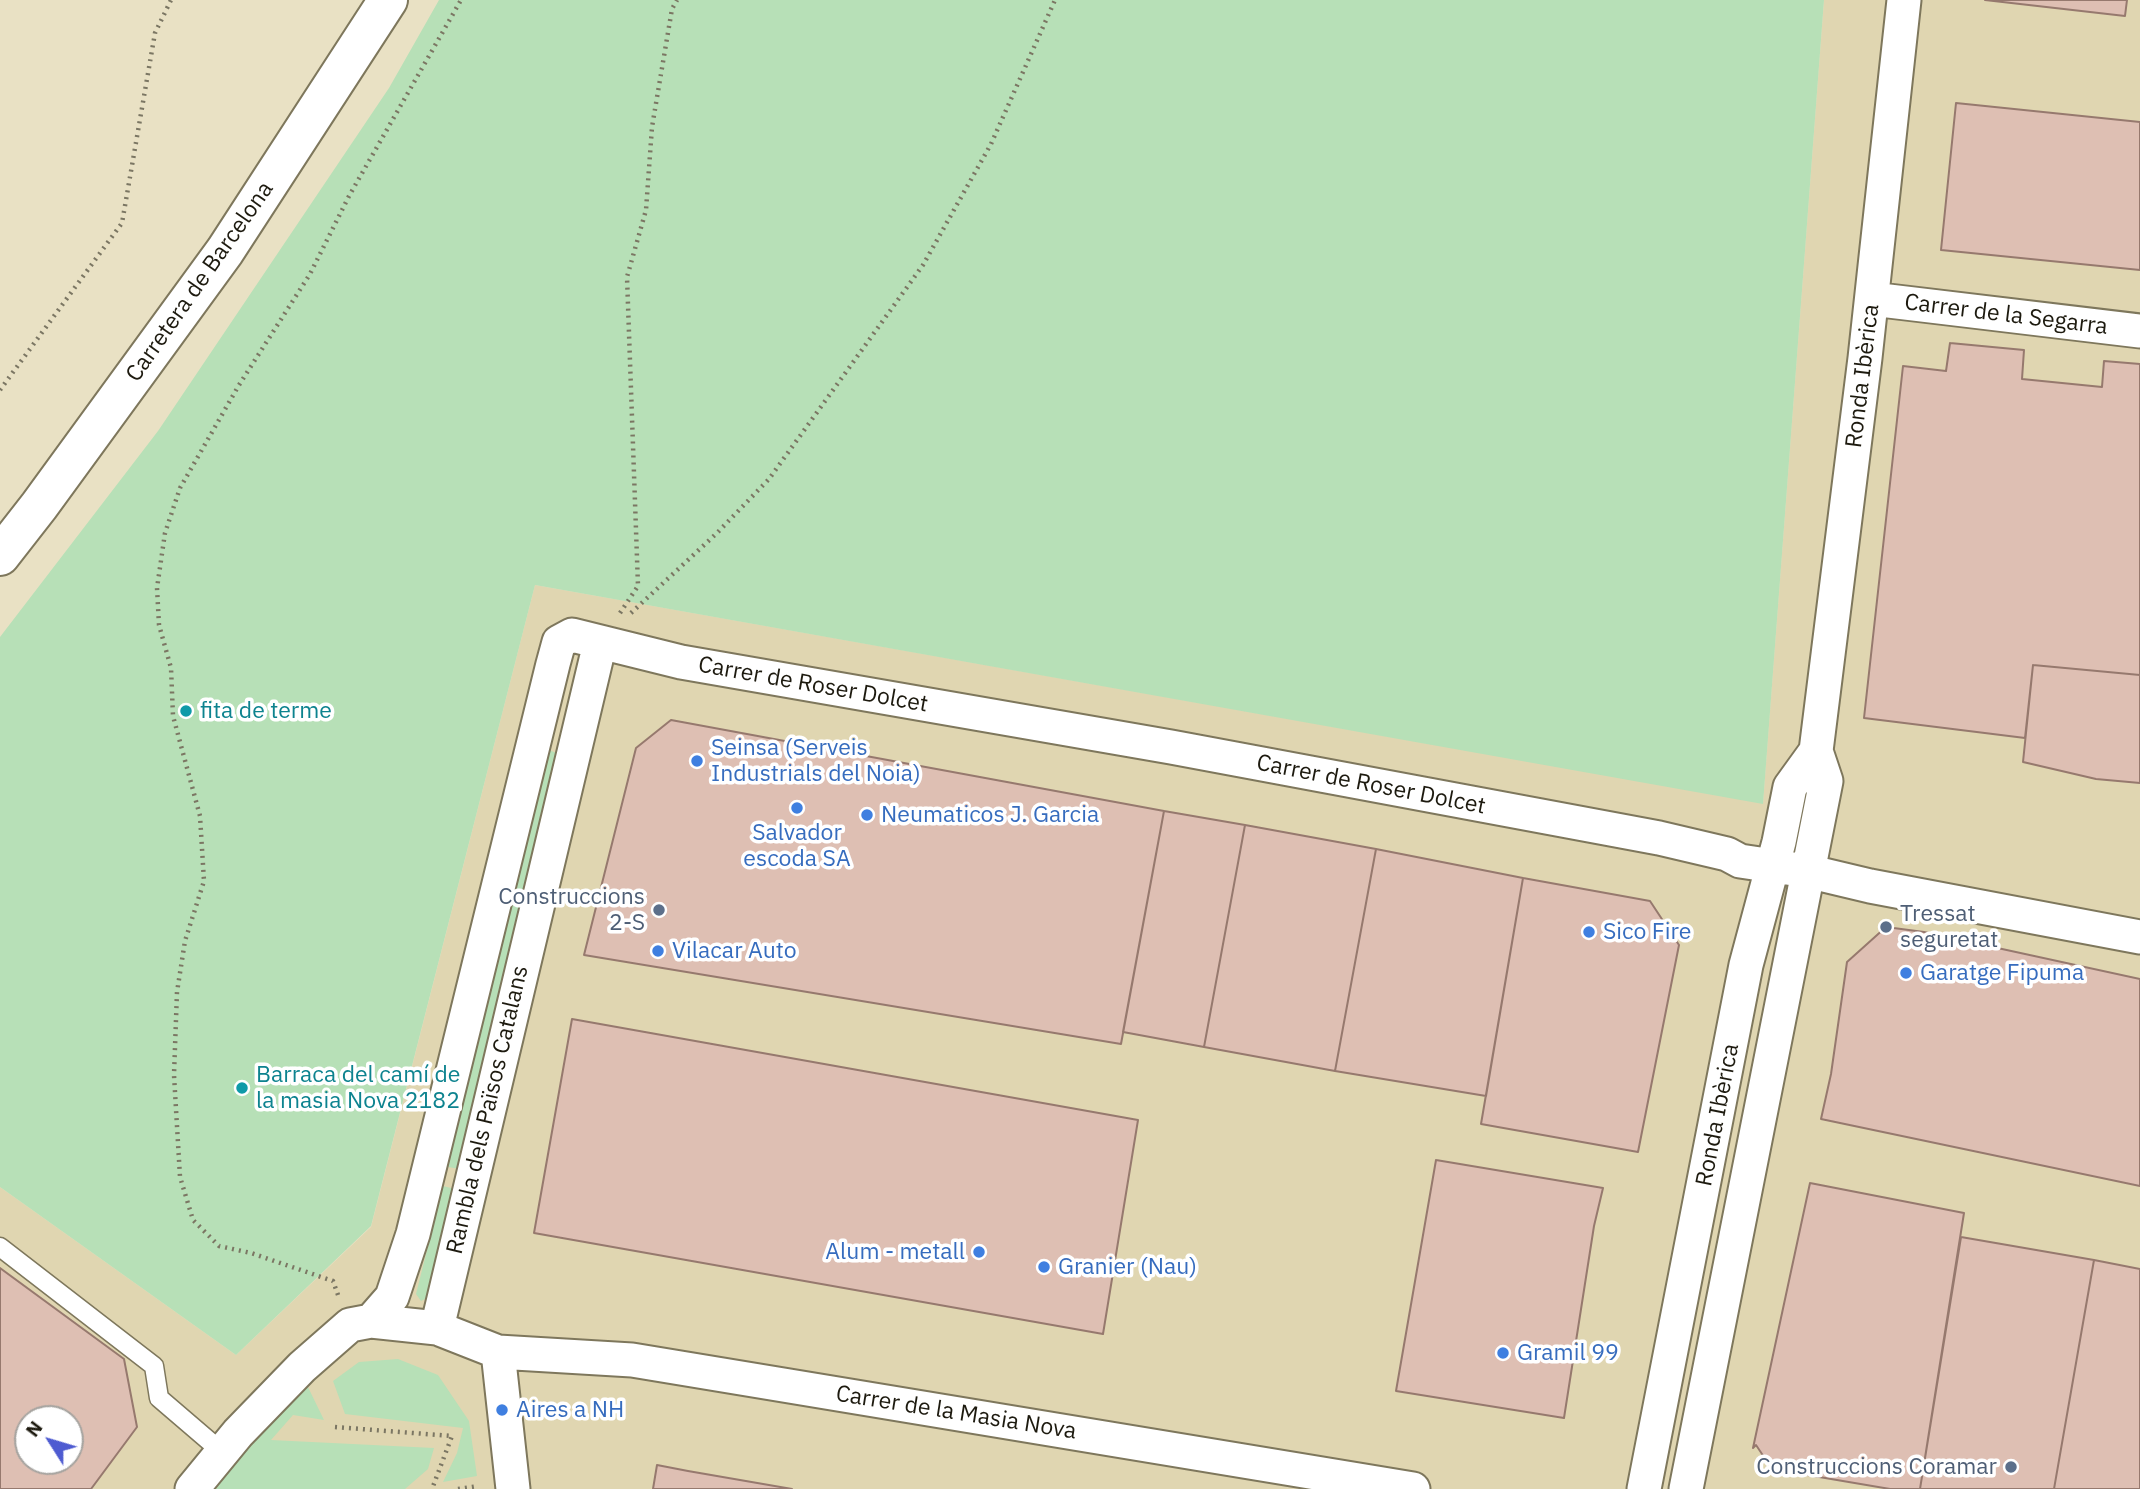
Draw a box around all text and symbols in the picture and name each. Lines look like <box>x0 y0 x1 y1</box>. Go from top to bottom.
street label: Carretera de Barcelona <box>120 177 280 387</box>
street label: Carrer de la Segarra <box>1903 289 2109 341</box>
street label: Ronda Ibèrica <box>1840 303 1886 449</box>
street label: Carrer de Roser Dolcet <box>696 651 930 719</box>
place label: fita de terme <box>200 697 332 725</box>
marker: fita de terme <box>178 703 194 719</box>
place label: Seinsa (Serveis Industrials del Noia) <box>711 734 921 788</box>
street label: Carrer de Roser Dolcet <box>1254 749 1488 821</box>
marker: Seinsa (Serveis Industrials del Noia) <box>689 753 705 769</box>
marker: Salvador escoda SA <box>789 800 805 816</box>
place label: Neumaticos J. Garcia <box>881 801 1099 829</box>
marker: Neumaticos J. Garcia <box>859 807 875 823</box>
place label: Salvador escoda SA <box>743 819 851 873</box>
place label: Construccions 2-S <box>498 883 645 937</box>
place label: Tressat seguretat <box>1900 900 1998 954</box>
marker: Construccions 2-S <box>651 902 667 918</box>
place label: Sico Fire <box>1603 918 1691 946</box>
marker: Tressat seguretat <box>1878 919 1894 935</box>
marker: Sico Fire <box>1581 924 1597 940</box>
place label: Vilacar Auto <box>672 937 797 965</box>
marker: Vilacar Auto <box>650 943 666 959</box>
place label: Garatge Fipuma <box>1920 959 2084 987</box>
street label: Rambla dels Països Catalans <box>441 963 535 1257</box>
marker: Garatge Fipuma <box>1898 965 1914 981</box>
street label: Ronda Ibèrica <box>1691 1041 1745 1189</box>
place label: Barraca del camí de la masia Nova 2182 <box>256 1061 460 1115</box>
marker: Barraca del camí de la masia Nova 2182 <box>234 1080 250 1096</box>
place label: Alum - metall <box>825 1238 965 1266</box>
marker: Alum - metall <box>971 1244 987 1260</box>
place label: Granier (Nau) <box>1058 1253 1197 1281</box>
marker: Granier (Nau) <box>1036 1259 1052 1275</box>
place label: Gramil 99 <box>1517 1339 1619 1367</box>
marker: Gramil 99 <box>1495 1345 1511 1361</box>
street label: Carrer de la Masia Nova <box>834 1380 1078 1446</box>
place label: Aires a NH <box>516 1396 624 1424</box>
marker: Aires a NH <box>494 1402 510 1418</box>
north arrow <box>14 1405 84 1475</box>
text: N <box>20 1416 48 1441</box>
place label: Construccions Coramar <box>1756 1453 1997 1481</box>
marker: Construccions Coramar <box>2003 1459 2019 1475</box>

